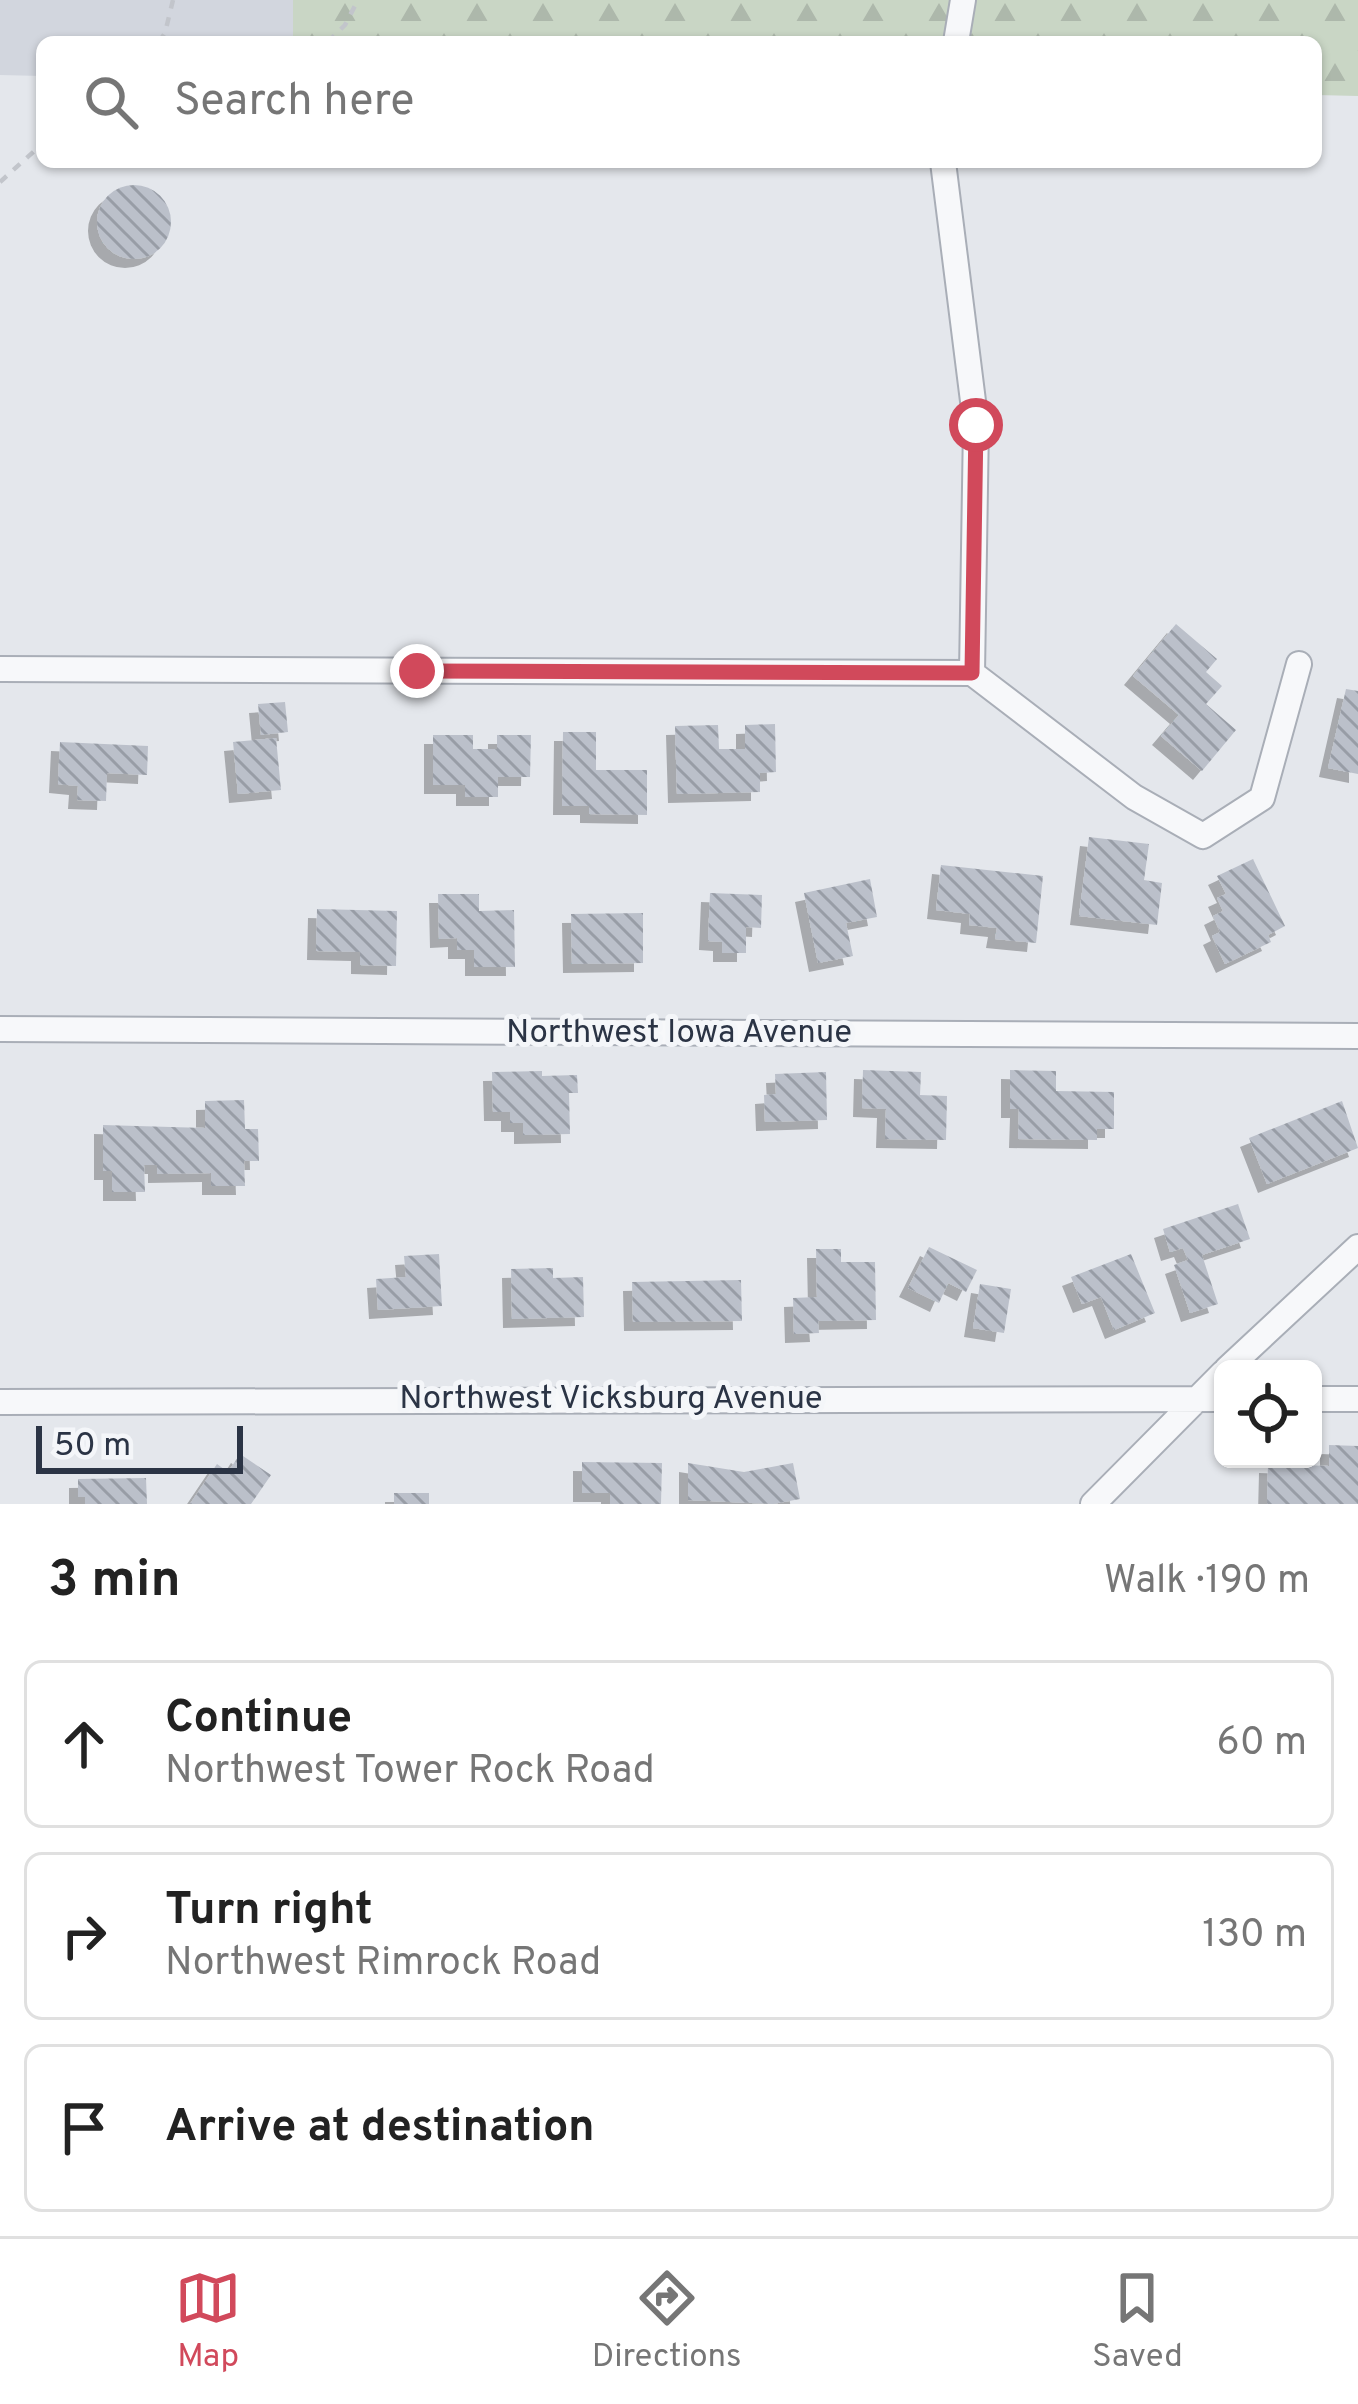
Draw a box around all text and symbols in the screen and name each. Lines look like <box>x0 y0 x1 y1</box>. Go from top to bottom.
search box <box>36 36 1322 168</box>
icon: search <box>78 69 144 135</box>
text: Search here <box>174 74 414 131</box>
route start <box>949 398 1003 452</box>
route end <box>390 644 444 698</box>
street label: Northwest Iowa Avenue <box>506 1013 852 1055</box>
map controls <box>1214 1360 1322 1468</box>
button: locate <box>1214 1360 1322 1468</box>
street label: Northwest Vicksburg Avenue <box>399 1379 823 1421</box>
scale bar <box>36 1420 243 1473</box>
text: 50 m <box>54 1426 131 1468</box>
text: 3 min <box>48 1550 181 1615</box>
text: Walk · 190 m <box>1104 1558 1310 1607</box>
text: Continue <box>165 1691 352 1748</box>
icon: ahead <box>51 1711 117 1777</box>
text: 60 m <box>1216 1720 1307 1769</box>
text: Northwest Tower Rock Road <box>165 1748 655 1797</box>
text: Turn right <box>165 1883 373 1940</box>
icon: right <box>51 1903 117 1969</box>
text: 130 m <box>1202 1912 1307 1961</box>
text: Northwest Rimrock Road <box>165 1940 601 1989</box>
icon: arrive <box>51 2095 117 2161</box>
text: Arrive at destination <box>165 2100 595 2157</box>
tab: Map <box>175 2265 241 2379</box>
tab: Directions <box>592 2265 742 2379</box>
tab: Saved <box>1092 2265 1183 2379</box>

